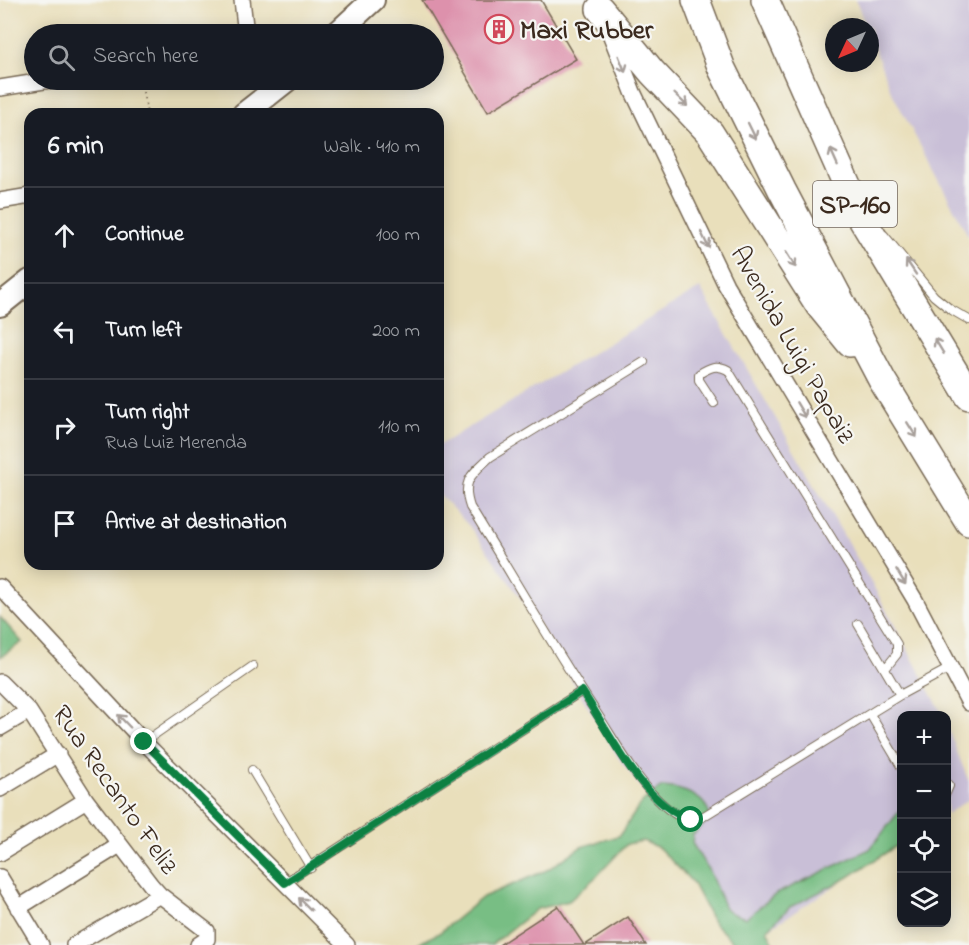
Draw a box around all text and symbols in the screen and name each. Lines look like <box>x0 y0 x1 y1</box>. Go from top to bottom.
place label: Maxi Rubber <box>520 12 654 51</box>
building icon: Maxi Rubber <box>483 13 515 45</box>
north arrow <box>825 18 879 72</box>
search box <box>24 24 444 90</box>
icon: search <box>45 41 78 74</box>
text: Search here <box>93 41 198 73</box>
one-way arrow <box>617 54 628 72</box>
one-way arrow <box>673 93 688 107</box>
one-way arrow <box>747 121 759 139</box>
text: 6 min <box>48 128 104 166</box>
text: Walk · 410 m <box>324 133 420 162</box>
one-way arrow <box>828 149 839 167</box>
road number: SP-160 <box>813 181 897 227</box>
icon: ahead <box>48 219 81 252</box>
text: Continue <box>105 219 184 251</box>
text: 100 m <box>376 221 420 250</box>
one-way arrow <box>699 231 711 249</box>
street label: Avenida Luigi Papaiz <box>719 239 865 452</box>
one-way arrow <box>786 251 798 268</box>
one-way arrow <box>905 260 917 276</box>
icon: left <box>48 315 81 348</box>
text: Turn left <box>105 315 182 347</box>
text: 200 m <box>372 317 420 346</box>
one-way arrow <box>932 338 944 355</box>
text: Turn right <box>105 397 190 429</box>
one-way arrow <box>795 401 807 418</box>
icon: right <box>48 411 81 444</box>
text: 110 m <box>378 413 420 442</box>
one-way arrow <box>907 421 919 438</box>
text: Rua Luiz Merenda <box>105 429 247 458</box>
icon: arrive <box>48 507 81 540</box>
text: Arrive at destination <box>105 507 287 539</box>
one-way arrow <box>895 568 907 585</box>
street label: Rua Recanto Feliz <box>41 698 187 884</box>
map controls <box>897 711 951 927</box>
button: + <box>897 711 951 765</box>
one-way arrow <box>116 713 131 728</box>
route end <box>130 728 156 754</box>
button: − <box>897 765 951 819</box>
route start <box>677 806 703 832</box>
button: locate <box>897 819 951 873</box>
button: layers <box>897 873 951 927</box>
one-way arrow <box>298 897 313 911</box>

